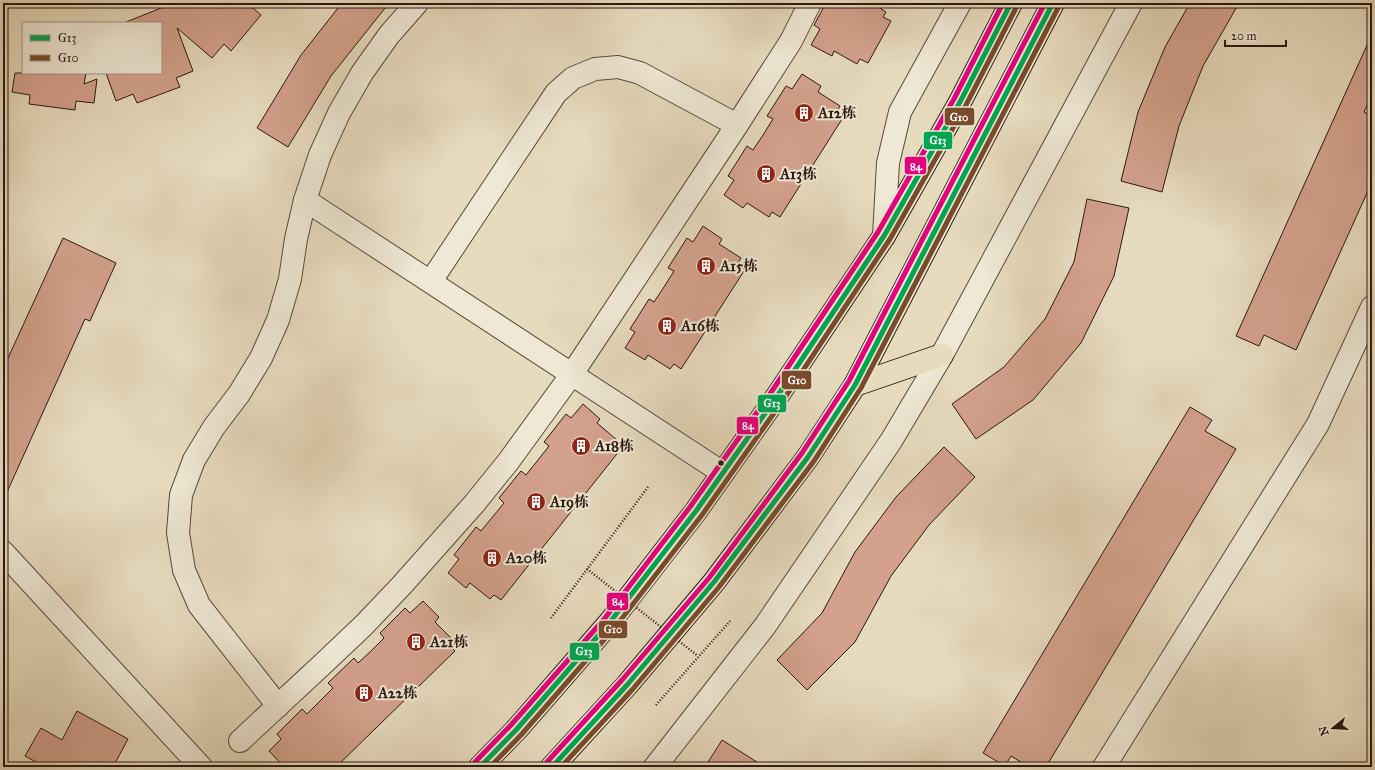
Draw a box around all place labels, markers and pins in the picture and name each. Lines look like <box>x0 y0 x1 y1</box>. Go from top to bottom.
building icon: A12栋 <box>793 102 815 124</box>
place label: A12栋 <box>817 104 856 122</box>
building icon: A13栋 <box>755 163 777 185</box>
place label: A13栋 <box>779 165 817 184</box>
building icon: A15栋 <box>695 255 717 277</box>
place label: A15栋 <box>719 257 758 275</box>
building icon: A16栋 <box>656 315 678 337</box>
place label: A16栋 <box>680 317 720 335</box>
building icon: A18栋 <box>570 435 592 457</box>
place label: A18栋 <box>594 437 634 455</box>
unlabelled marker <box>716 458 726 468</box>
building icon: A19栋 <box>525 491 547 513</box>
place label: A19栋 <box>549 493 589 512</box>
building icon: A20栋 <box>481 547 503 569</box>
place label: A20栋 <box>505 549 547 567</box>
building icon: A21栋 <box>405 631 427 653</box>
place label: A21栋 <box>429 633 468 651</box>
building icon: A22栋 <box>353 682 375 704</box>
place label: A22栋 <box>377 684 418 702</box>

